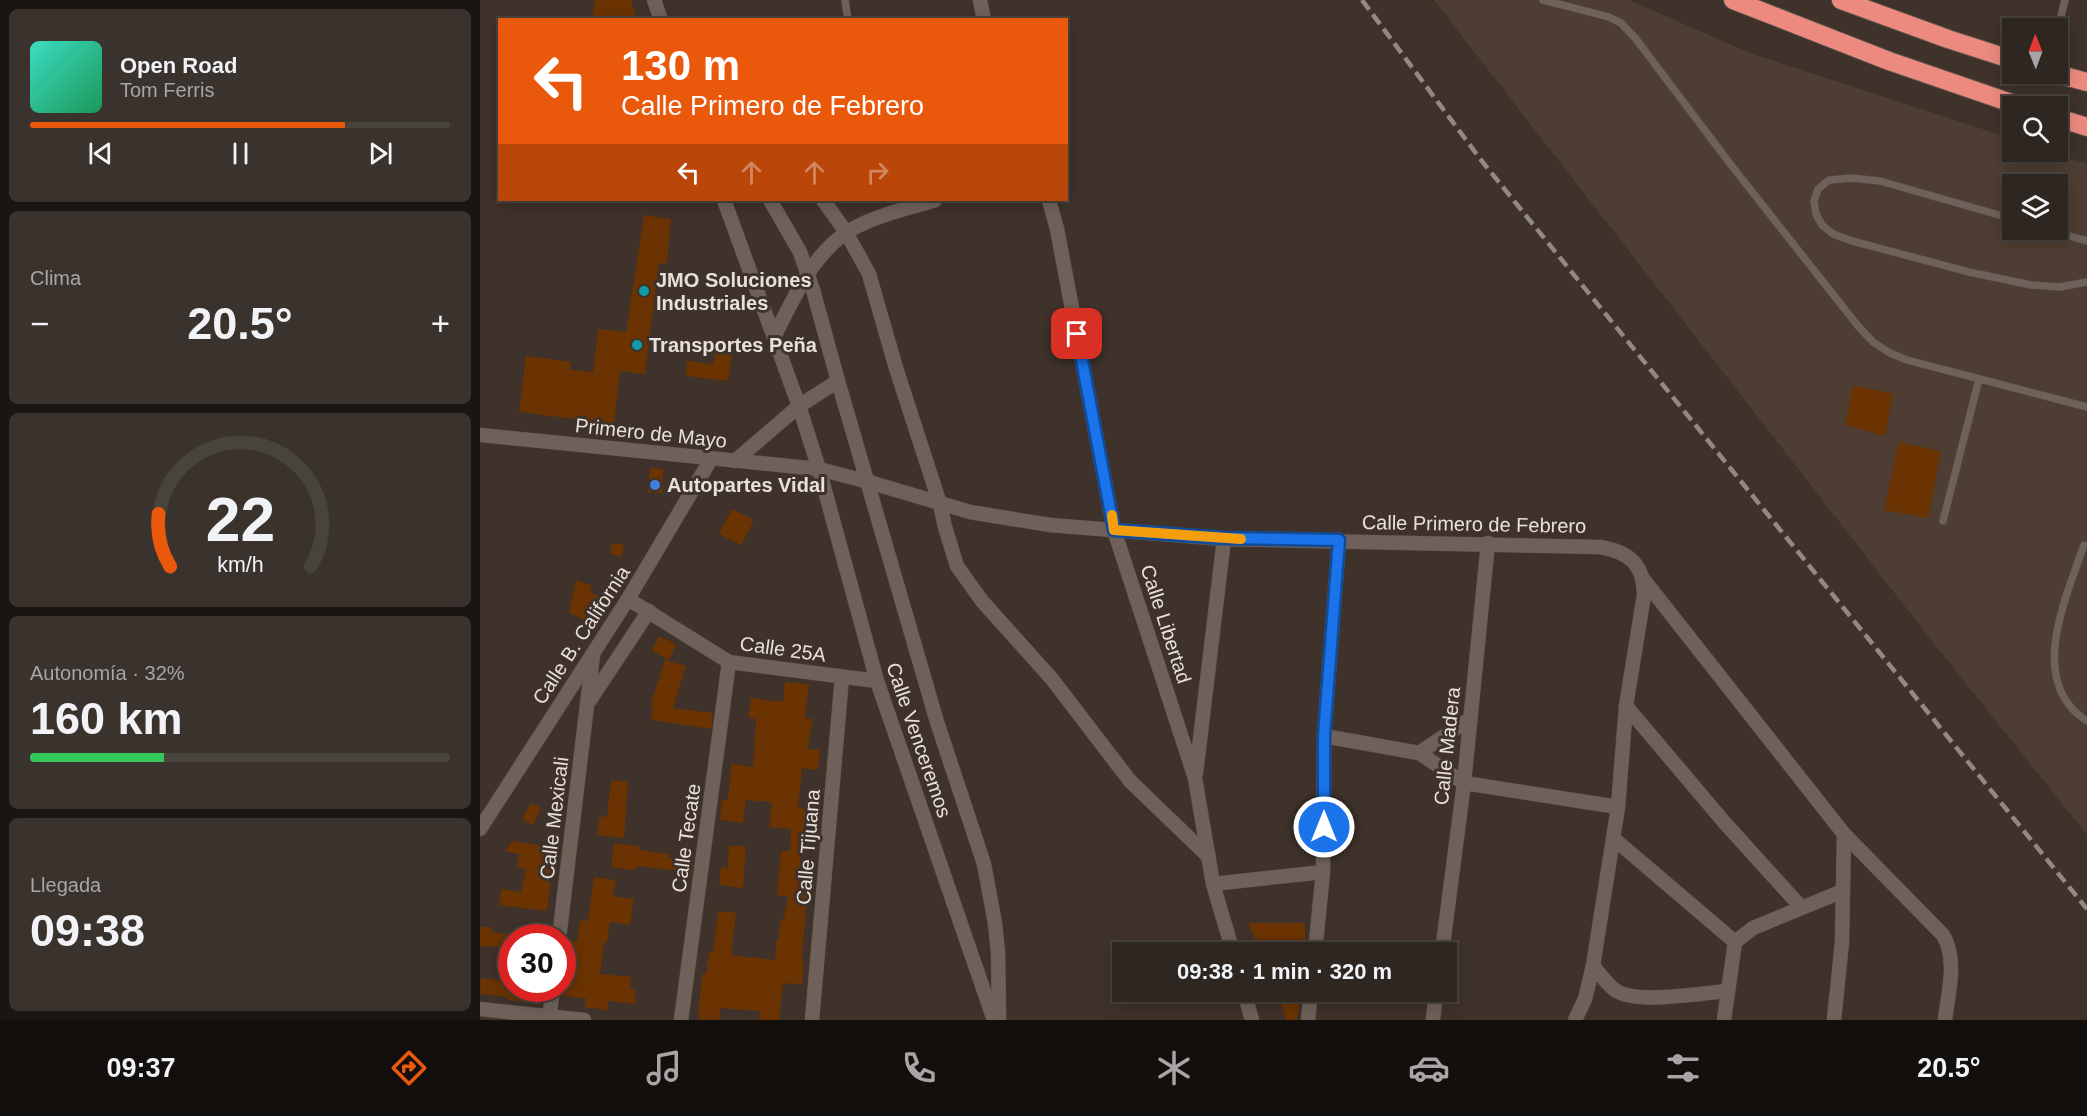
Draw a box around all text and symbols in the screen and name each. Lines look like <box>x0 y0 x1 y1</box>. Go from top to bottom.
north arrow <box>2002 18 2068 84</box>
map controls <box>2002 18 2068 240</box>
icon: left <box>522 42 600 120</box>
text: 130 m <box>621 42 740 89</box>
text: Open Road <box>120 53 237 78</box>
text: Tom Ferris <box>120 79 214 101</box>
text: Calle Primero de Febrero <box>621 91 924 121</box>
button: search <box>2002 96 2068 162</box>
icon: previous <box>84 137 117 170</box>
icon: pause <box>224 137 257 170</box>
icon: next <box>364 137 397 170</box>
icon: left <box>672 156 705 189</box>
icon: ahead <box>735 156 768 189</box>
icon: ahead <box>798 156 831 189</box>
icon: right <box>861 156 894 189</box>
button: layers <box>2002 174 2068 240</box>
text: Clima <box>30 267 81 289</box>
place label: JMO Soluciones Industriales <box>656 269 812 314</box>
marker: JMO Soluciones Industriales <box>637 284 651 298</box>
text: 20.5° <box>187 298 293 349</box>
text: − <box>30 305 49 342</box>
text: + <box>431 305 450 342</box>
pin <box>1051 308 1102 359</box>
icon: arrive <box>1060 317 1093 350</box>
place label: Transportes Peña <box>649 334 818 356</box>
marker: Transportes Peña <box>630 338 644 352</box>
street label: Primero de Mayo <box>574 414 728 452</box>
place label: Autopartes Vidal <box>667 474 826 496</box>
marker: Autopartes Vidal <box>648 478 662 492</box>
text: 22 <box>205 485 275 554</box>
street label: Calle Primero de Febrero <box>1362 511 1586 537</box>
text: km/h <box>217 553 263 577</box>
street label: Calle B. California <box>528 561 634 708</box>
street label: Calle Libertad <box>1136 562 1196 686</box>
street label: Calle 25A <box>739 632 828 666</box>
street label: Calle Venceremos <box>882 660 956 820</box>
text: Autonomía · 32% <box>30 662 185 684</box>
street label: Calle Madera <box>1430 685 1464 806</box>
text: 160 km <box>30 693 183 744</box>
street label: Calle Mexicali <box>536 755 572 881</box>
street label: Calle Tecate <box>667 782 705 894</box>
street label: Calle Tijuana <box>792 788 824 906</box>
position arrow <box>1292 795 1356 859</box>
text: Llegada <box>30 874 101 896</box>
text: 09:38 <box>30 905 145 956</box>
speed limit sign: 30 <box>498 924 576 1002</box>
text: 09:38 · 1 min · 320 m <box>1177 959 1392 984</box>
icon: directions <box>388 1047 430 1089</box>
icon: music <box>643 1047 685 1089</box>
icon: phone <box>898 1047 940 1089</box>
icon: climate <box>1153 1047 1195 1089</box>
icon: car <box>1408 1047 1450 1089</box>
icon: filters <box>1662 1047 1704 1089</box>
text: 09:37 <box>106 1053 175 1083</box>
text: 20.5° <box>1917 1053 1981 1083</box>

